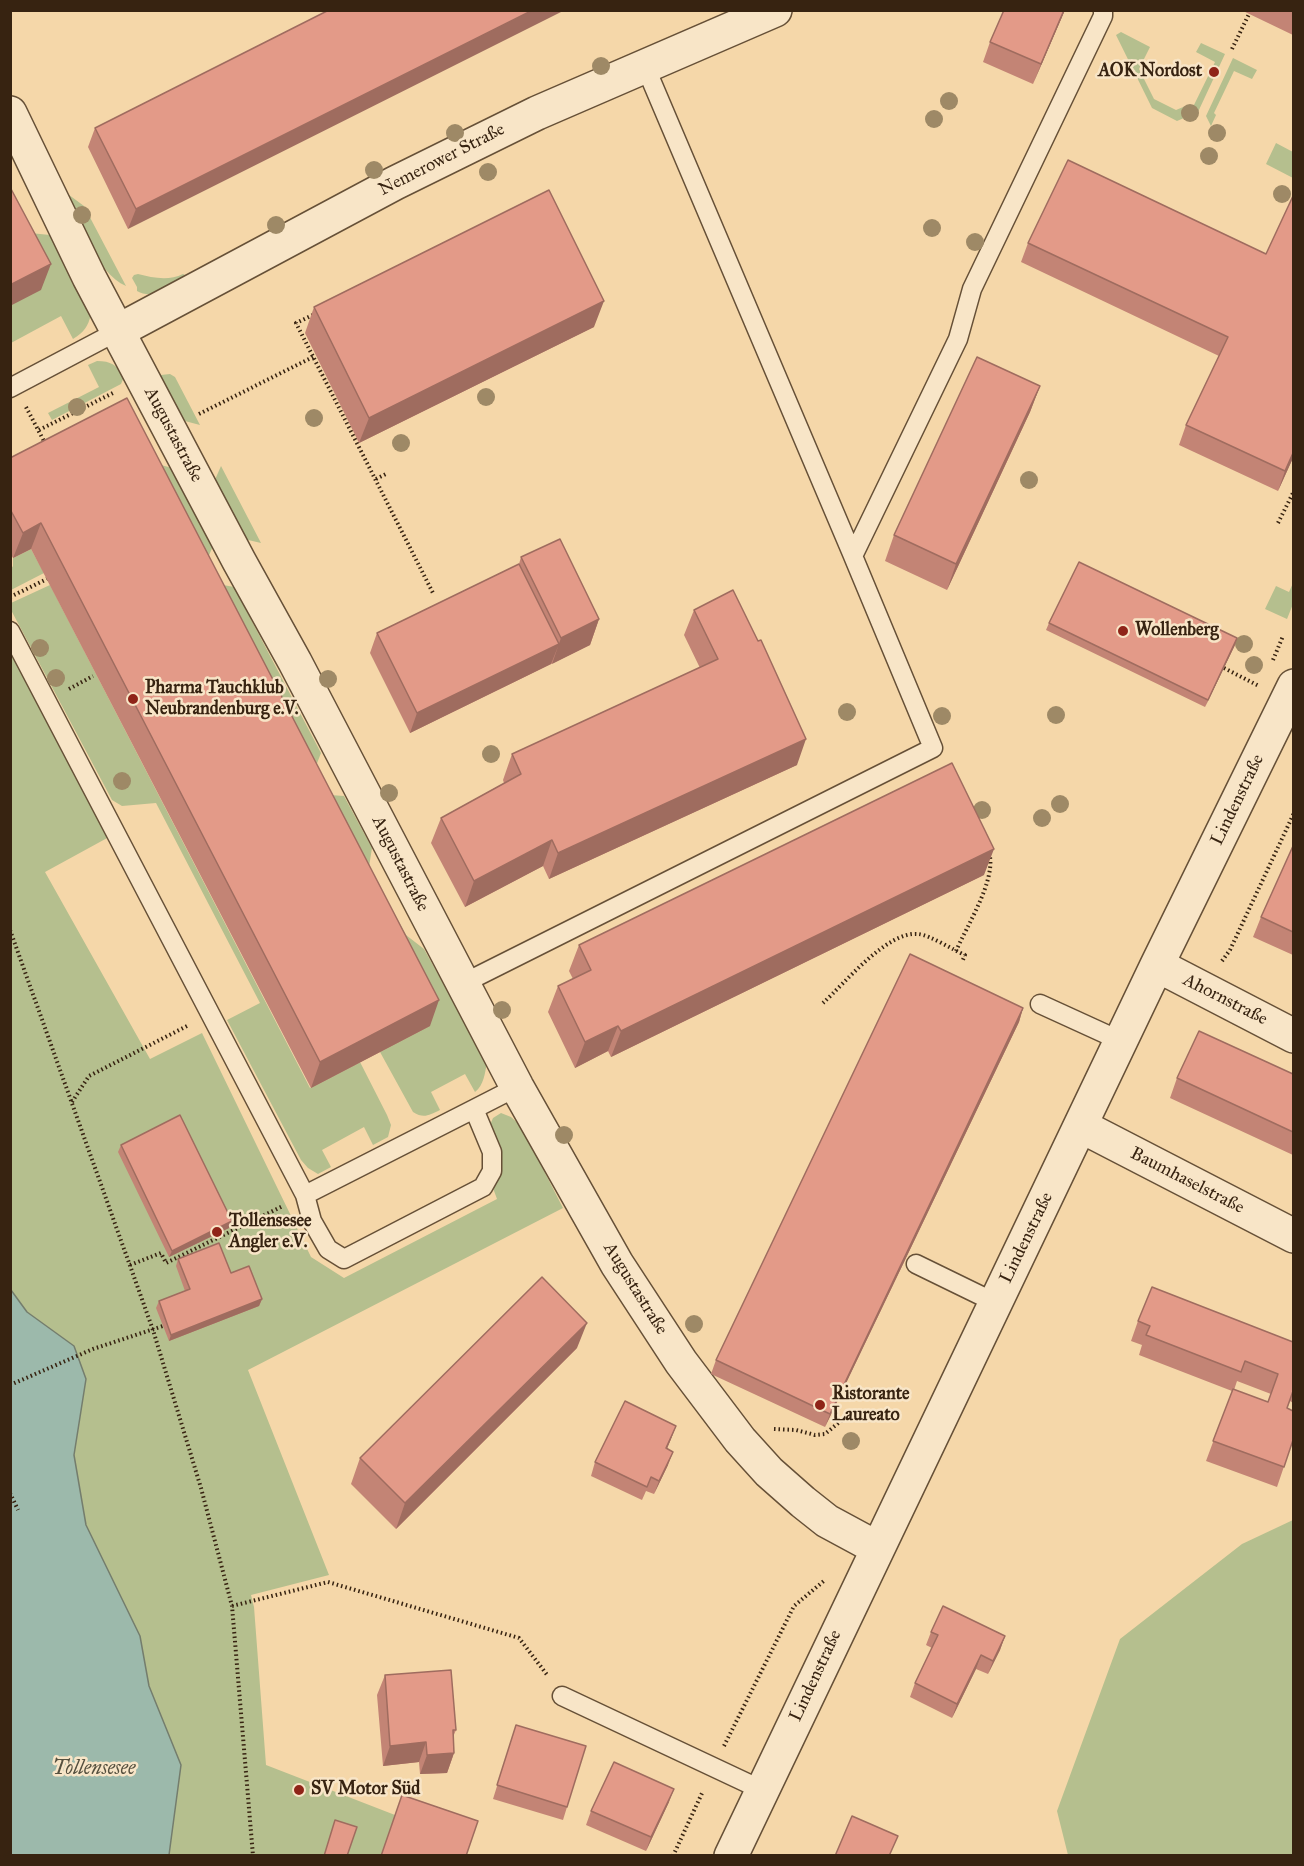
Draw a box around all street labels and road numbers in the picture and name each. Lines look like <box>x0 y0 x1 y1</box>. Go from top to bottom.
street label: Nemerower Straße <box>375 119 509 201</box>
street label: Augustastraße <box>139 384 207 486</box>
street label: Lindenstraße <box>1207 751 1269 849</box>
street label: Augustastraße <box>367 813 433 915</box>
street label: Ahornstraße <box>1179 970 1271 1030</box>
street label: Baumhaselstraße <box>1126 1143 1248 1219</box>
street label: Lindenstraße <box>996 1189 1058 1287</box>
street label: Augustastraße <box>598 1239 672 1339</box>
street label: Lindenstraße <box>785 1627 847 1725</box>

